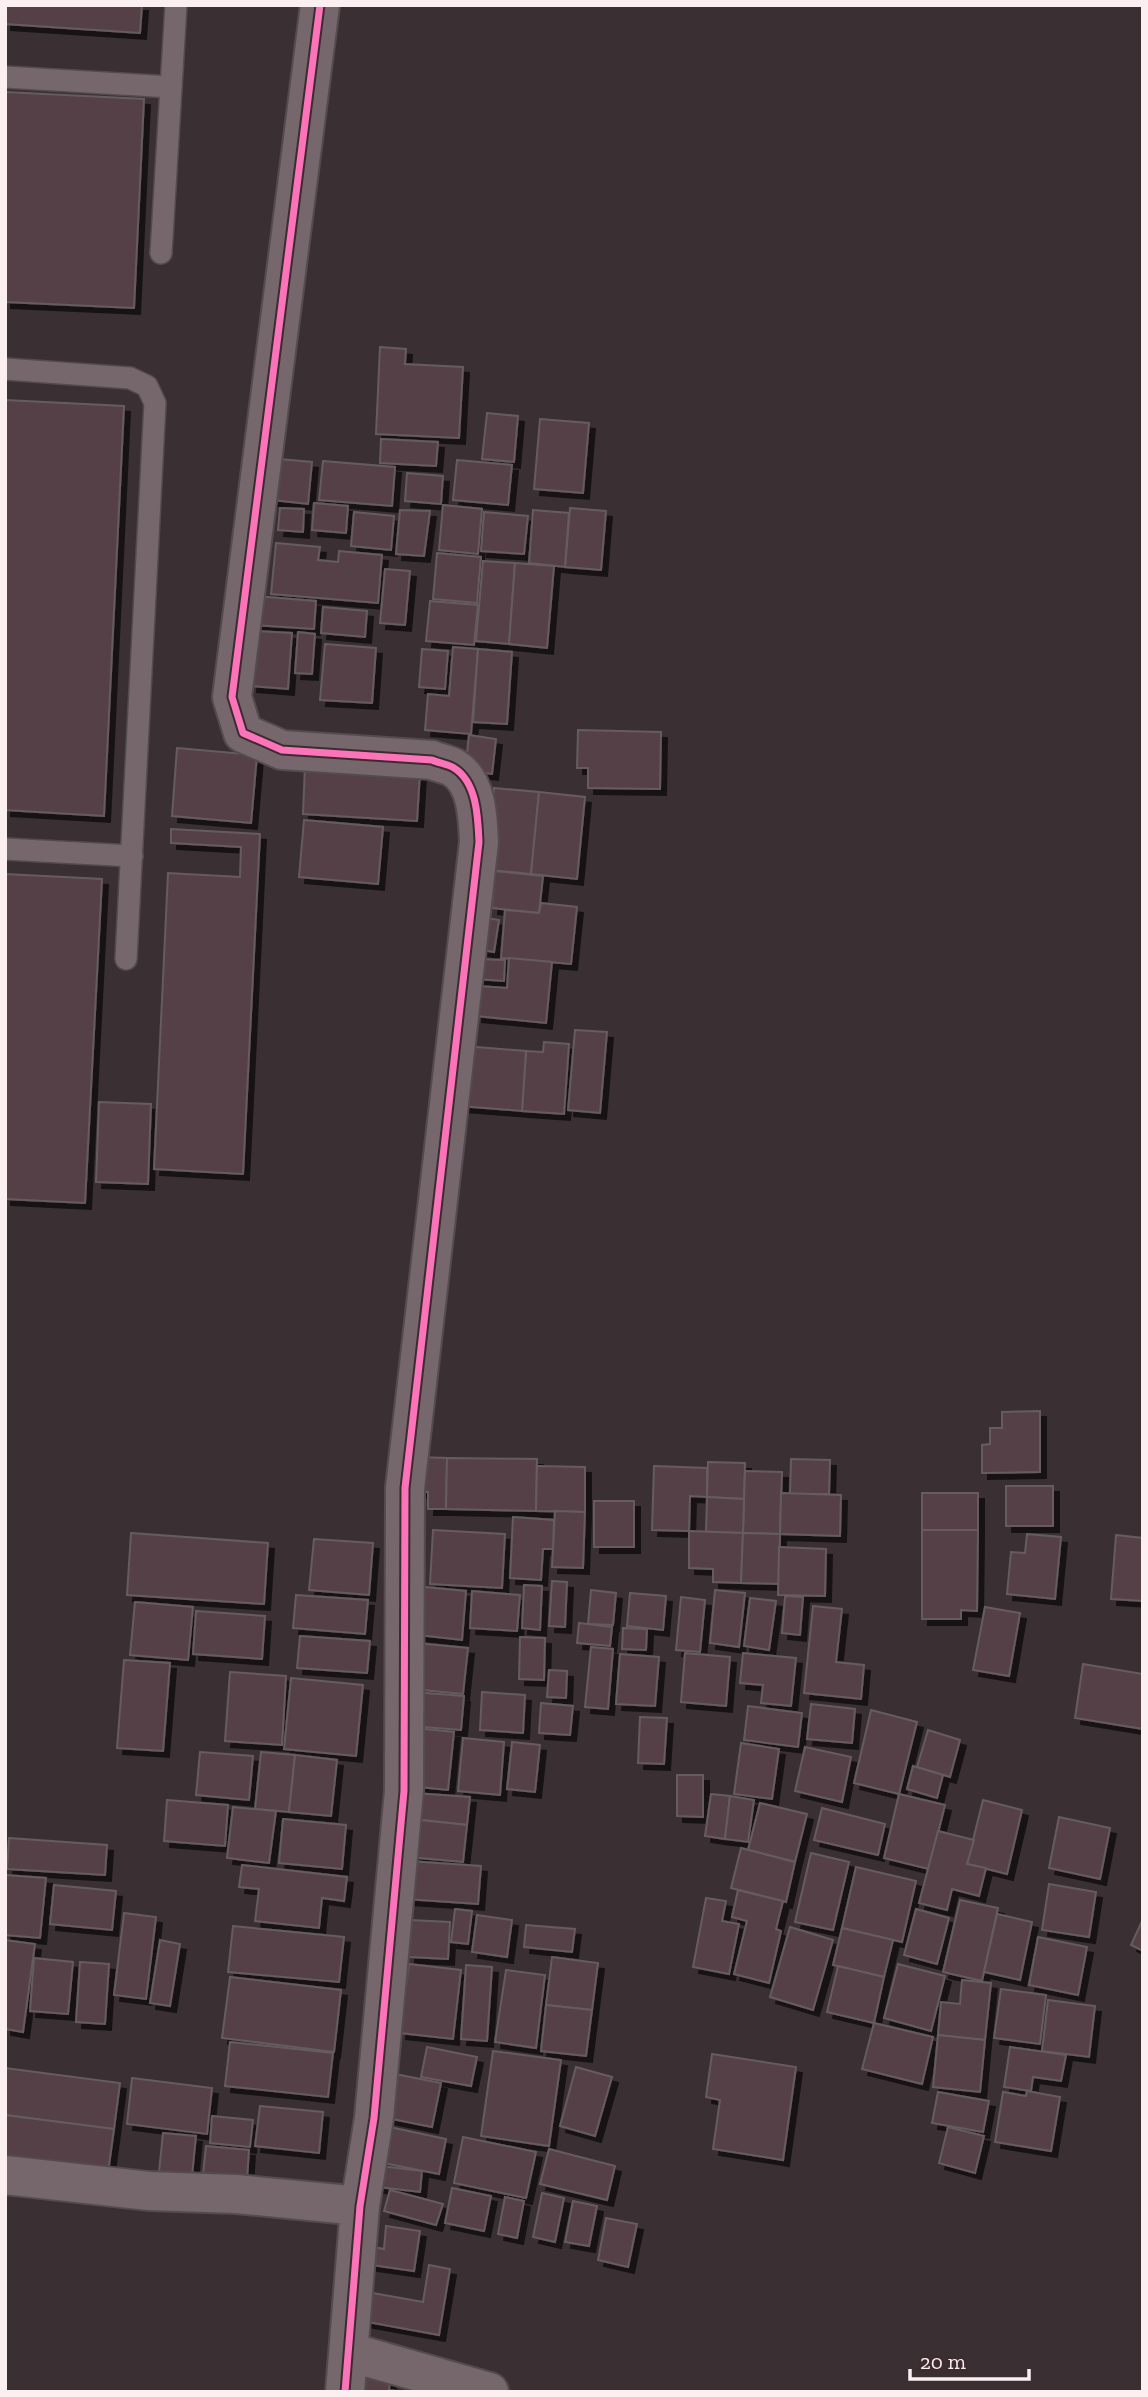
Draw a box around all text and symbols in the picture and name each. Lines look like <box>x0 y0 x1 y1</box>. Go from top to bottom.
scale bar <box>910 2338 1029 2382</box>
text: 20 m <box>920 2349 966 2374</box>

